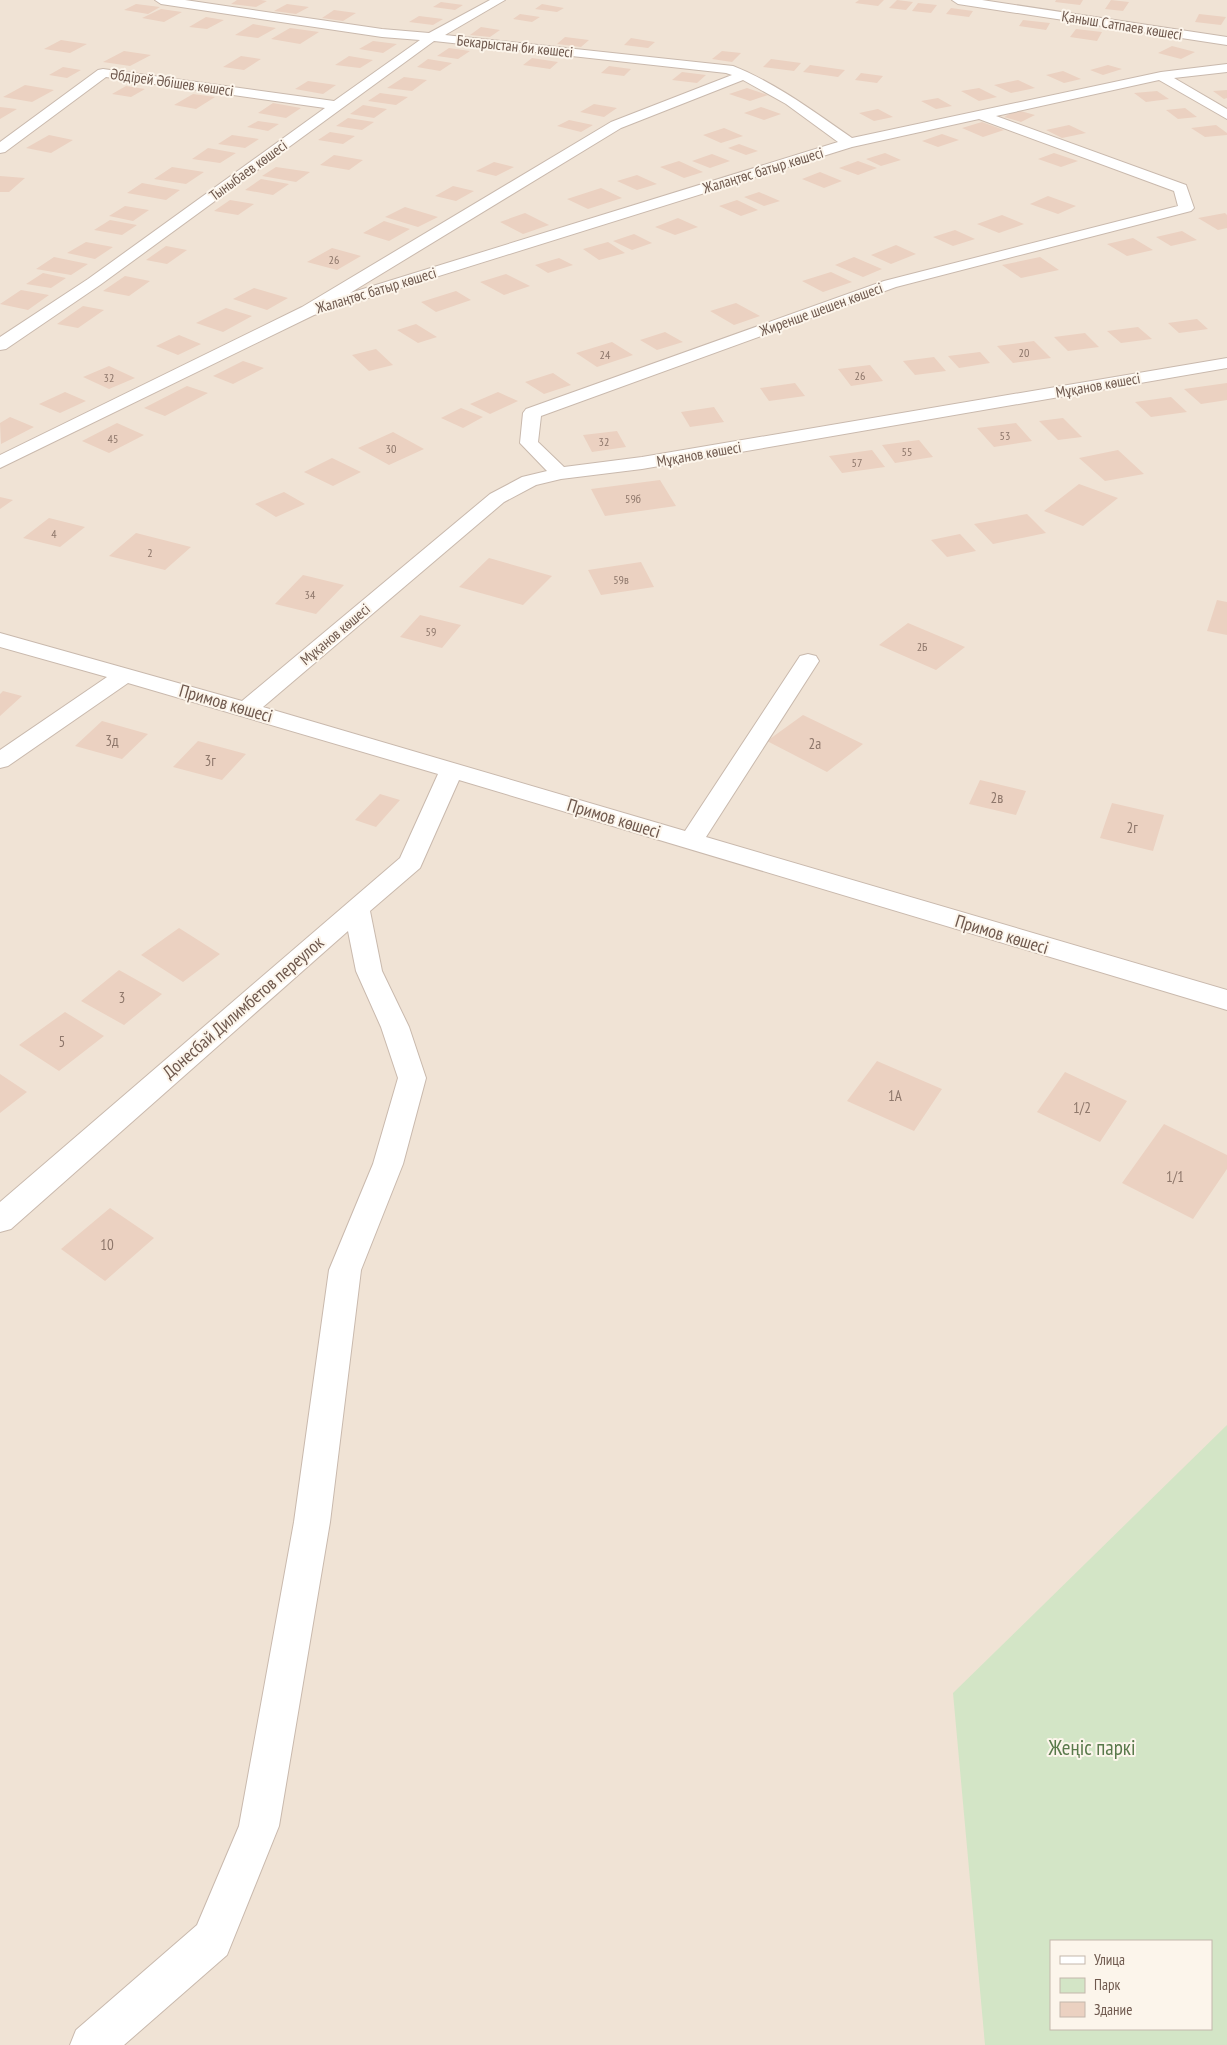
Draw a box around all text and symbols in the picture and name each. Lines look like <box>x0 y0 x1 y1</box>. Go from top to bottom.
street label: Қаныш Сатпаев көшесі <box>1060 6 1184 44</box>
street label: Бекарыстан би көшесі <box>456 30 574 62</box>
street label: Әбдірей Әбішев көшесі <box>109 64 235 100</box>
street label: Тыныбаев көшесі <box>205 135 291 205</box>
street label: Жалаңтөс батыр көшесі <box>699 143 826 198</box>
house number: 26 <box>329 252 339 267</box>
street label: Жалаңтөс батыр көшесі <box>312 263 439 318</box>
street label: Жиренше шешен көшесі <box>756 278 885 340</box>
house number: 20 <box>1019 345 1029 360</box>
house number: 24 <box>600 347 611 362</box>
house number: 26 <box>855 368 865 383</box>
street label: Мұқанов көшесі <box>1054 368 1142 402</box>
house number: 32 <box>104 370 114 385</box>
house number: 53 <box>1000 428 1010 443</box>
house number: 45 <box>108 431 118 446</box>
house number: 32 <box>599 434 609 449</box>
street label: Мұқанов көшесі <box>655 437 743 471</box>
house number: 30 <box>386 441 396 456</box>
house number: 55 <box>902 444 912 459</box>
house number: 57 <box>852 455 862 470</box>
house number: 59б <box>625 491 641 506</box>
house number: 4 <box>51 526 57 541</box>
house number: 2 <box>147 545 153 560</box>
house number: 59в <box>613 572 629 587</box>
house number: 34 <box>305 587 316 602</box>
street label: Мұқанов көшесі <box>296 599 374 669</box>
house number: 59 <box>426 624 436 639</box>
house number: 2Б <box>917 639 927 654</box>
street label: Примов көшесі <box>177 679 275 727</box>
house number: 3д <box>105 731 119 750</box>
house number: 2а <box>809 734 821 753</box>
house number: 3г <box>204 751 216 770</box>
house number: 2в <box>991 788 1003 807</box>
street label: Примов көшесі <box>565 793 663 843</box>
house number: 2г <box>1126 818 1138 837</box>
street label: Примов көшесі <box>953 909 1051 959</box>
street label: Донесбай Дилимбетов переулок <box>158 931 328 1083</box>
house number: 3 <box>119 988 125 1007</box>
house number: 5 <box>59 1032 65 1051</box>
house number: 1А <box>888 1086 903 1105</box>
house number: 1/2 <box>1073 1098 1091 1117</box>
house number: 1/1 <box>1166 1167 1184 1186</box>
house number: 10 <box>100 1235 114 1254</box>
park label: Жеңіс паркі <box>1048 1734 1135 1761</box>
legend <box>1050 1940 1212 2030</box>
text: Улица <box>1094 1950 1125 1969</box>
text: Парк <box>1094 1975 1120 1994</box>
text: Здание <box>1094 2000 1132 2019</box>

